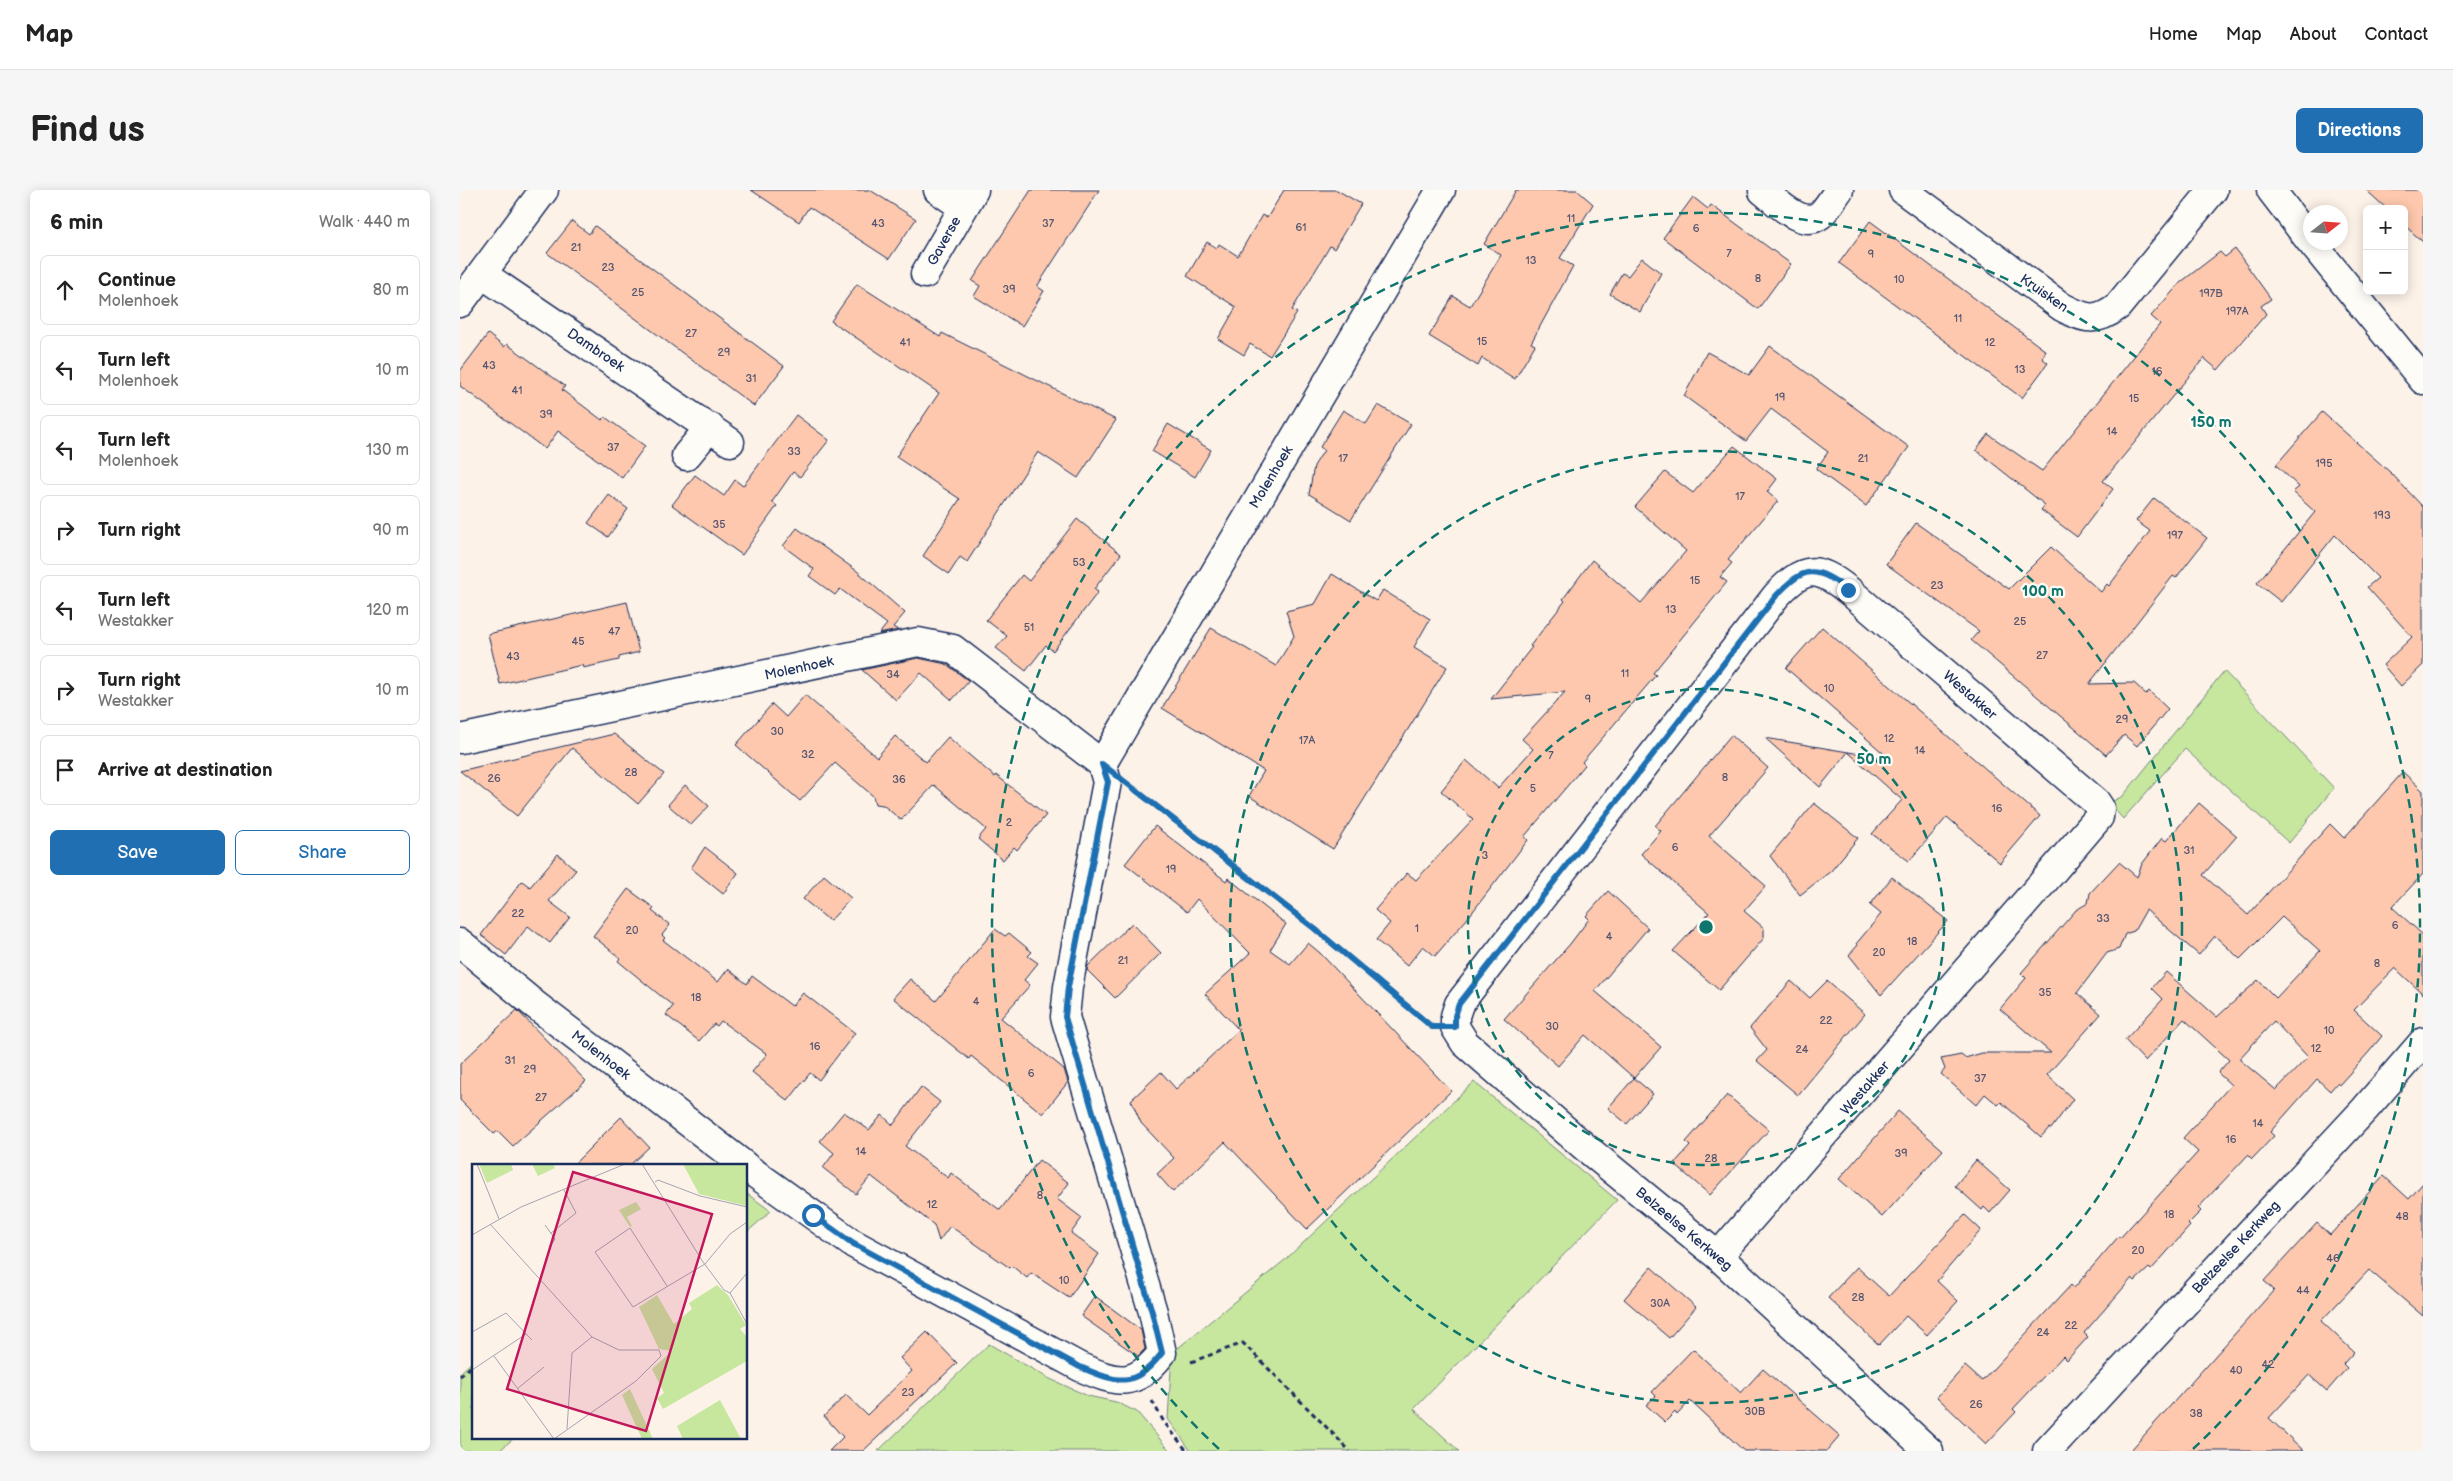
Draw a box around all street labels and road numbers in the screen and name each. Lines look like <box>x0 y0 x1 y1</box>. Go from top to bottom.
street label: Gaverse <box>924 213 964 269</box>
street label: Kruisken <box>2017 270 2071 316</box>
street label: Dambroek <box>564 325 628 375</box>
street label: Molenhoek <box>1246 442 1296 511</box>
street label: Molenhoek <box>763 652 835 684</box>
street label: Westakker <box>1940 667 2001 724</box>
street label: Molenhoek <box>568 1027 634 1083</box>
street label: Westakker <box>1837 1057 1894 1118</box>
street label: Belzeelse Kerkweg <box>1632 1184 1736 1274</box>
street label: Belzeelse Kerkweg <box>2189 1197 2283 1297</box>

